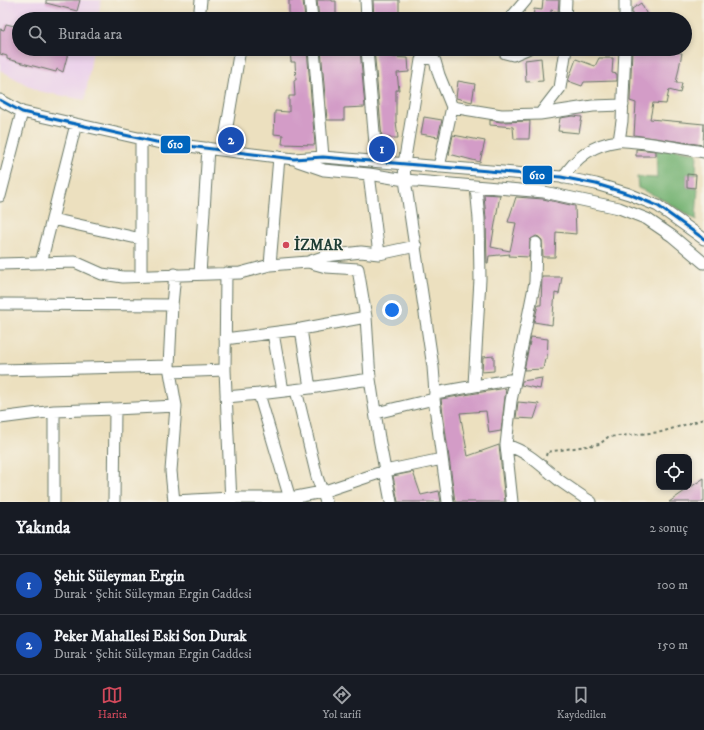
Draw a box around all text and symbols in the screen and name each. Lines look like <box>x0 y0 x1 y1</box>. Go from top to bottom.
search box <box>12 12 692 56</box>
icon: search <box>26 23 48 45</box>
text: Burada ara <box>58 25 122 44</box>
pin: 2 <box>218 125 244 155</box>
pin: 1 <box>369 134 395 164</box>
line badge: 610 <box>160 135 191 154</box>
text: 610 <box>167 138 183 152</box>
line badge: 610 <box>522 165 553 185</box>
text: 610 <box>529 169 545 183</box>
place label: İZMAR <box>294 235 344 255</box>
marker: İZMAR <box>281 240 291 250</box>
your location <box>382 300 402 320</box>
map controls <box>656 454 692 490</box>
button: locate <box>656 454 692 490</box>
text: Yakında <box>16 517 70 539</box>
text: 2 sonuç <box>650 520 688 536</box>
text: Şehit Süleyman Ergin <box>54 567 185 586</box>
text: 1 <box>27 577 31 593</box>
text: 100 m <box>657 577 688 593</box>
text: Durak · Şehit Süleyman Ergin Caddesi <box>54 586 252 602</box>
text: Peker Mahallesi Eski Son Durak <box>54 627 247 646</box>
text: 2 <box>26 637 32 653</box>
text: 150 m <box>657 637 688 653</box>
text: Durak · Şehit Süleyman Ergin Caddesi <box>54 646 252 662</box>
tab: Harita <box>98 684 127 722</box>
tab: Yol tarifi <box>322 684 361 722</box>
tab: Kaydedilen <box>557 684 606 722</box>

